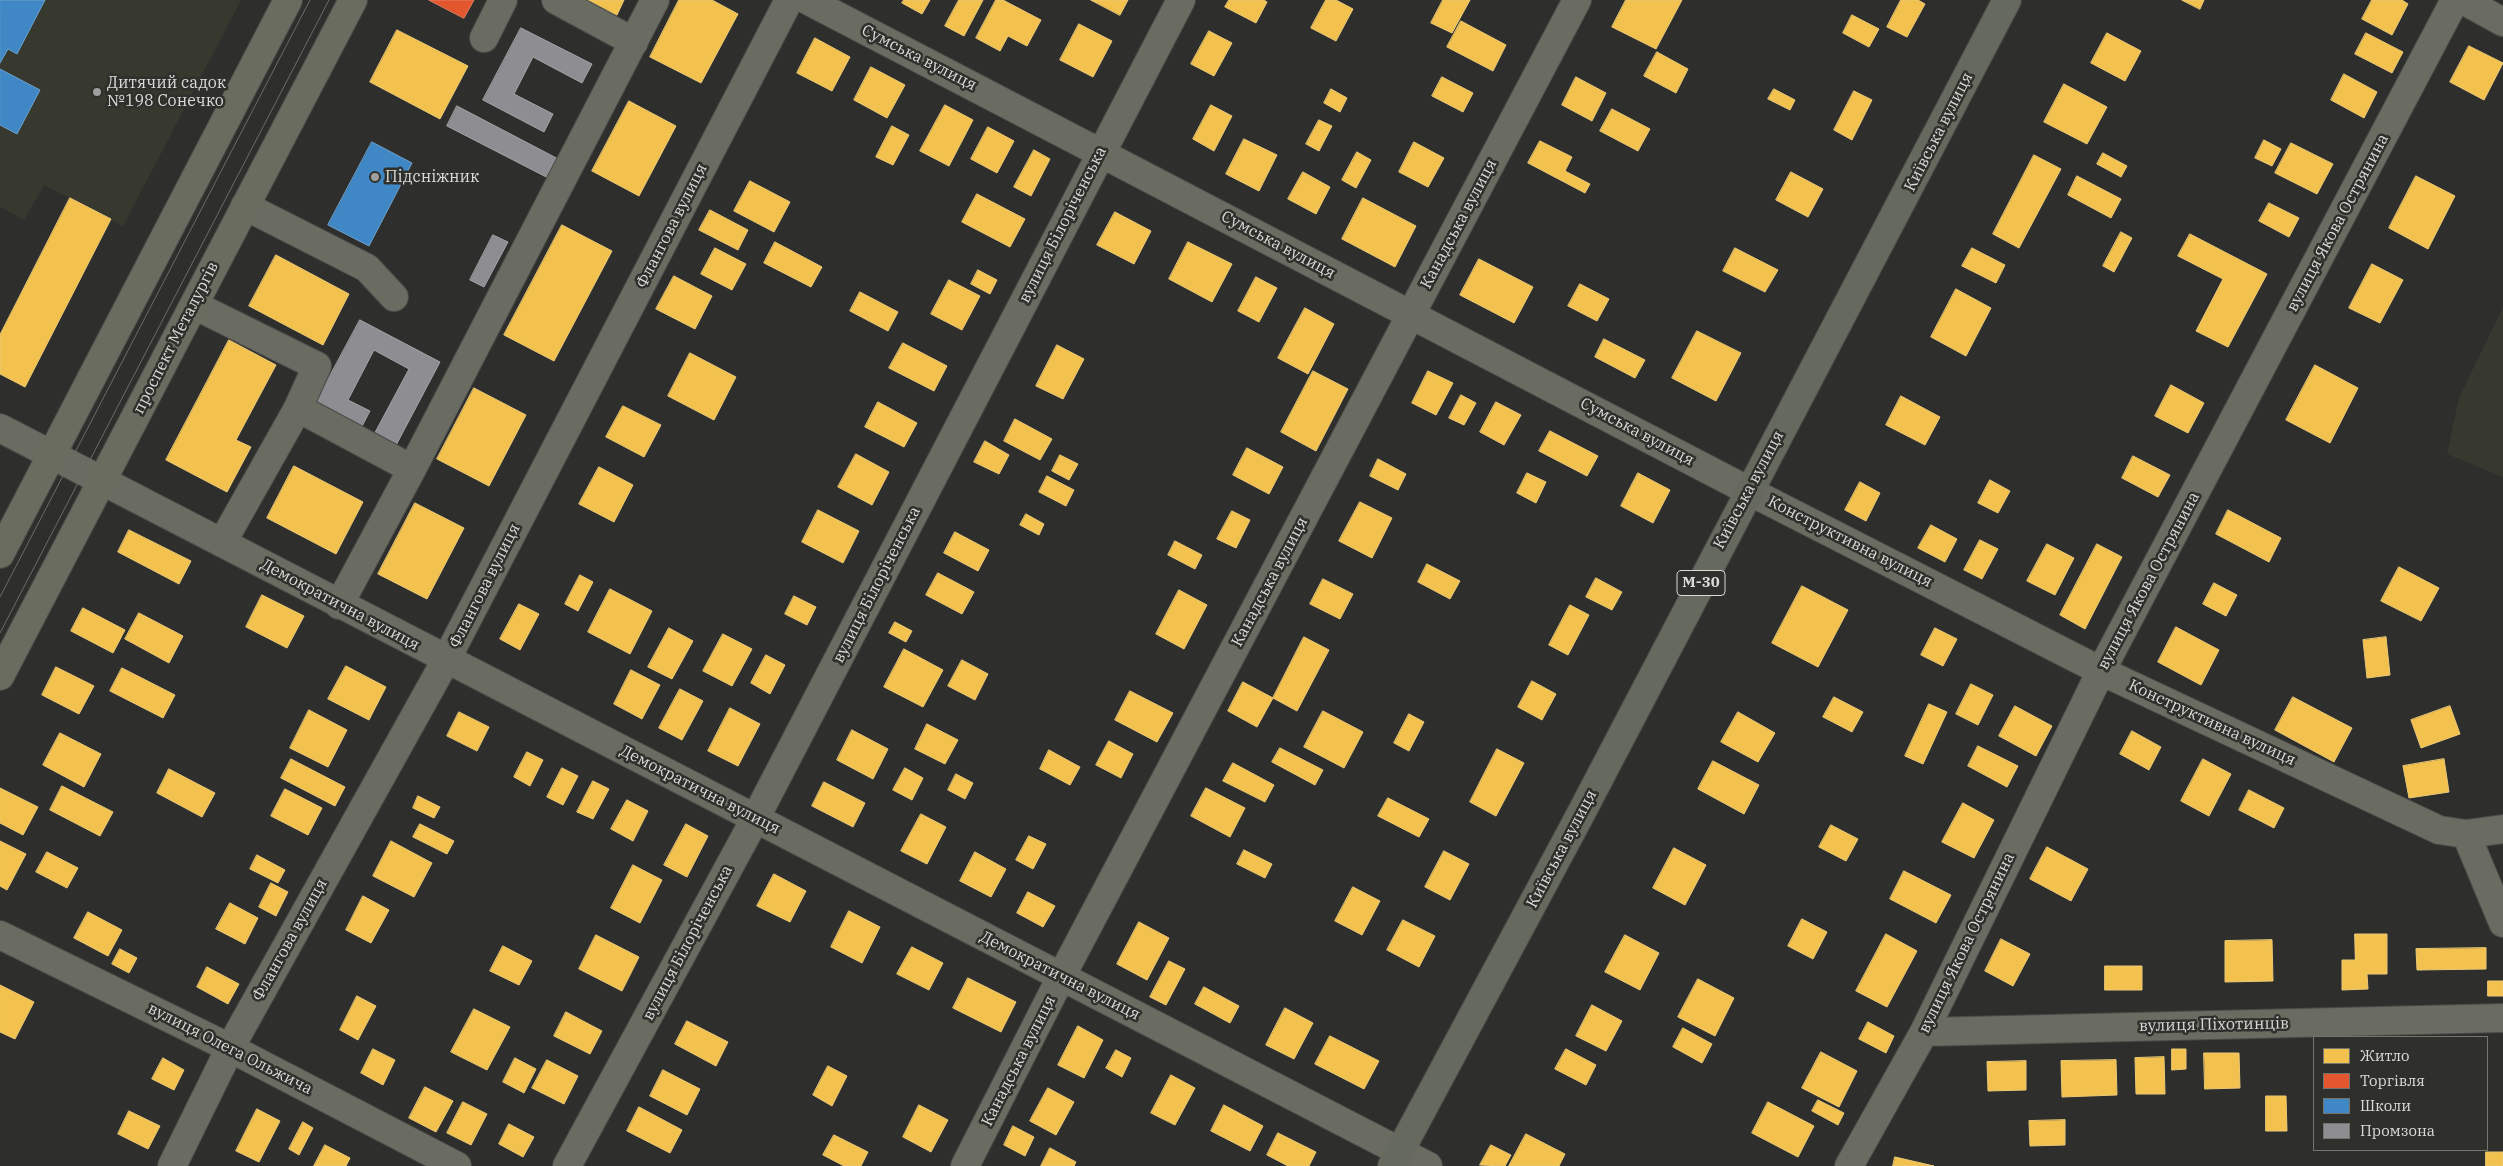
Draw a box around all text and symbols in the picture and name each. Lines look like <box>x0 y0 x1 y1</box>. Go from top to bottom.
street label: Сумська вулиця <box>858 21 980 95</box>
street label: Київська вулиця <box>1901 69 1977 195</box>
place label: Дитячий садок №198 Сонечко <box>107 73 226 111</box>
marker: Дитячий садок №198 Сонечко <box>91 86 103 98</box>
street label: вулиця Якова Острянина <box>2283 131 2393 315</box>
street label: вулиця Білоріченська <box>1015 144 1111 306</box>
street label: Канадська вулиця <box>1417 156 1501 292</box>
street label: Флангова вулиця <box>632 161 712 291</box>
place label: Підсніжник <box>385 167 479 187</box>
marker: Підсніжник <box>369 171 381 183</box>
street label: Сумська вулиця <box>1218 207 1338 283</box>
street label: проспект Металургів <box>129 259 223 417</box>
street label: Сумська вулиця <box>1577 394 1697 470</box>
street label: Київська вулиця <box>1710 428 1788 552</box>
street label: вулиця Якова Острянина <box>2094 489 2204 673</box>
street label: Конструктивна вулиця <box>1764 492 1936 592</box>
street label: вулиця Білоріченська <box>829 504 925 666</box>
street label: Канадська вулиця <box>1228 514 1312 650</box>
street label: Флангова вулиця <box>445 521 525 651</box>
street label: Демократична вулиця <box>257 555 423 655</box>
road number: М-30 <box>1677 570 1725 596</box>
street label: Конструктивна вулиця <box>2125 676 2299 770</box>
street label: Демократична вулиця <box>617 741 783 839</box>
street label: Київська вулиця <box>1523 787 1601 911</box>
street label: вулиця Якова Острянина <box>1915 850 2019 1036</box>
street label: вулиця Білоріченська <box>639 862 737 1024</box>
street label: Флангова вулиця <box>248 875 332 1005</box>
street label: Демократична вулиця <box>977 927 1143 1025</box>
street label: Канадська вулиця <box>978 992 1060 1130</box>
street label: вулиця Олега Ольжича <box>145 999 315 1099</box>
street label: вулиця Піхотинців <box>2139 1014 2289 1036</box>
legend <box>2313 1036 2488 1151</box>
text: Житло <box>2360 1046 2410 1065</box>
text: Торгівля <box>2360 1071 2425 1090</box>
text: Школи <box>2360 1096 2411 1115</box>
text: Промзона <box>2360 1121 2435 1140</box>

